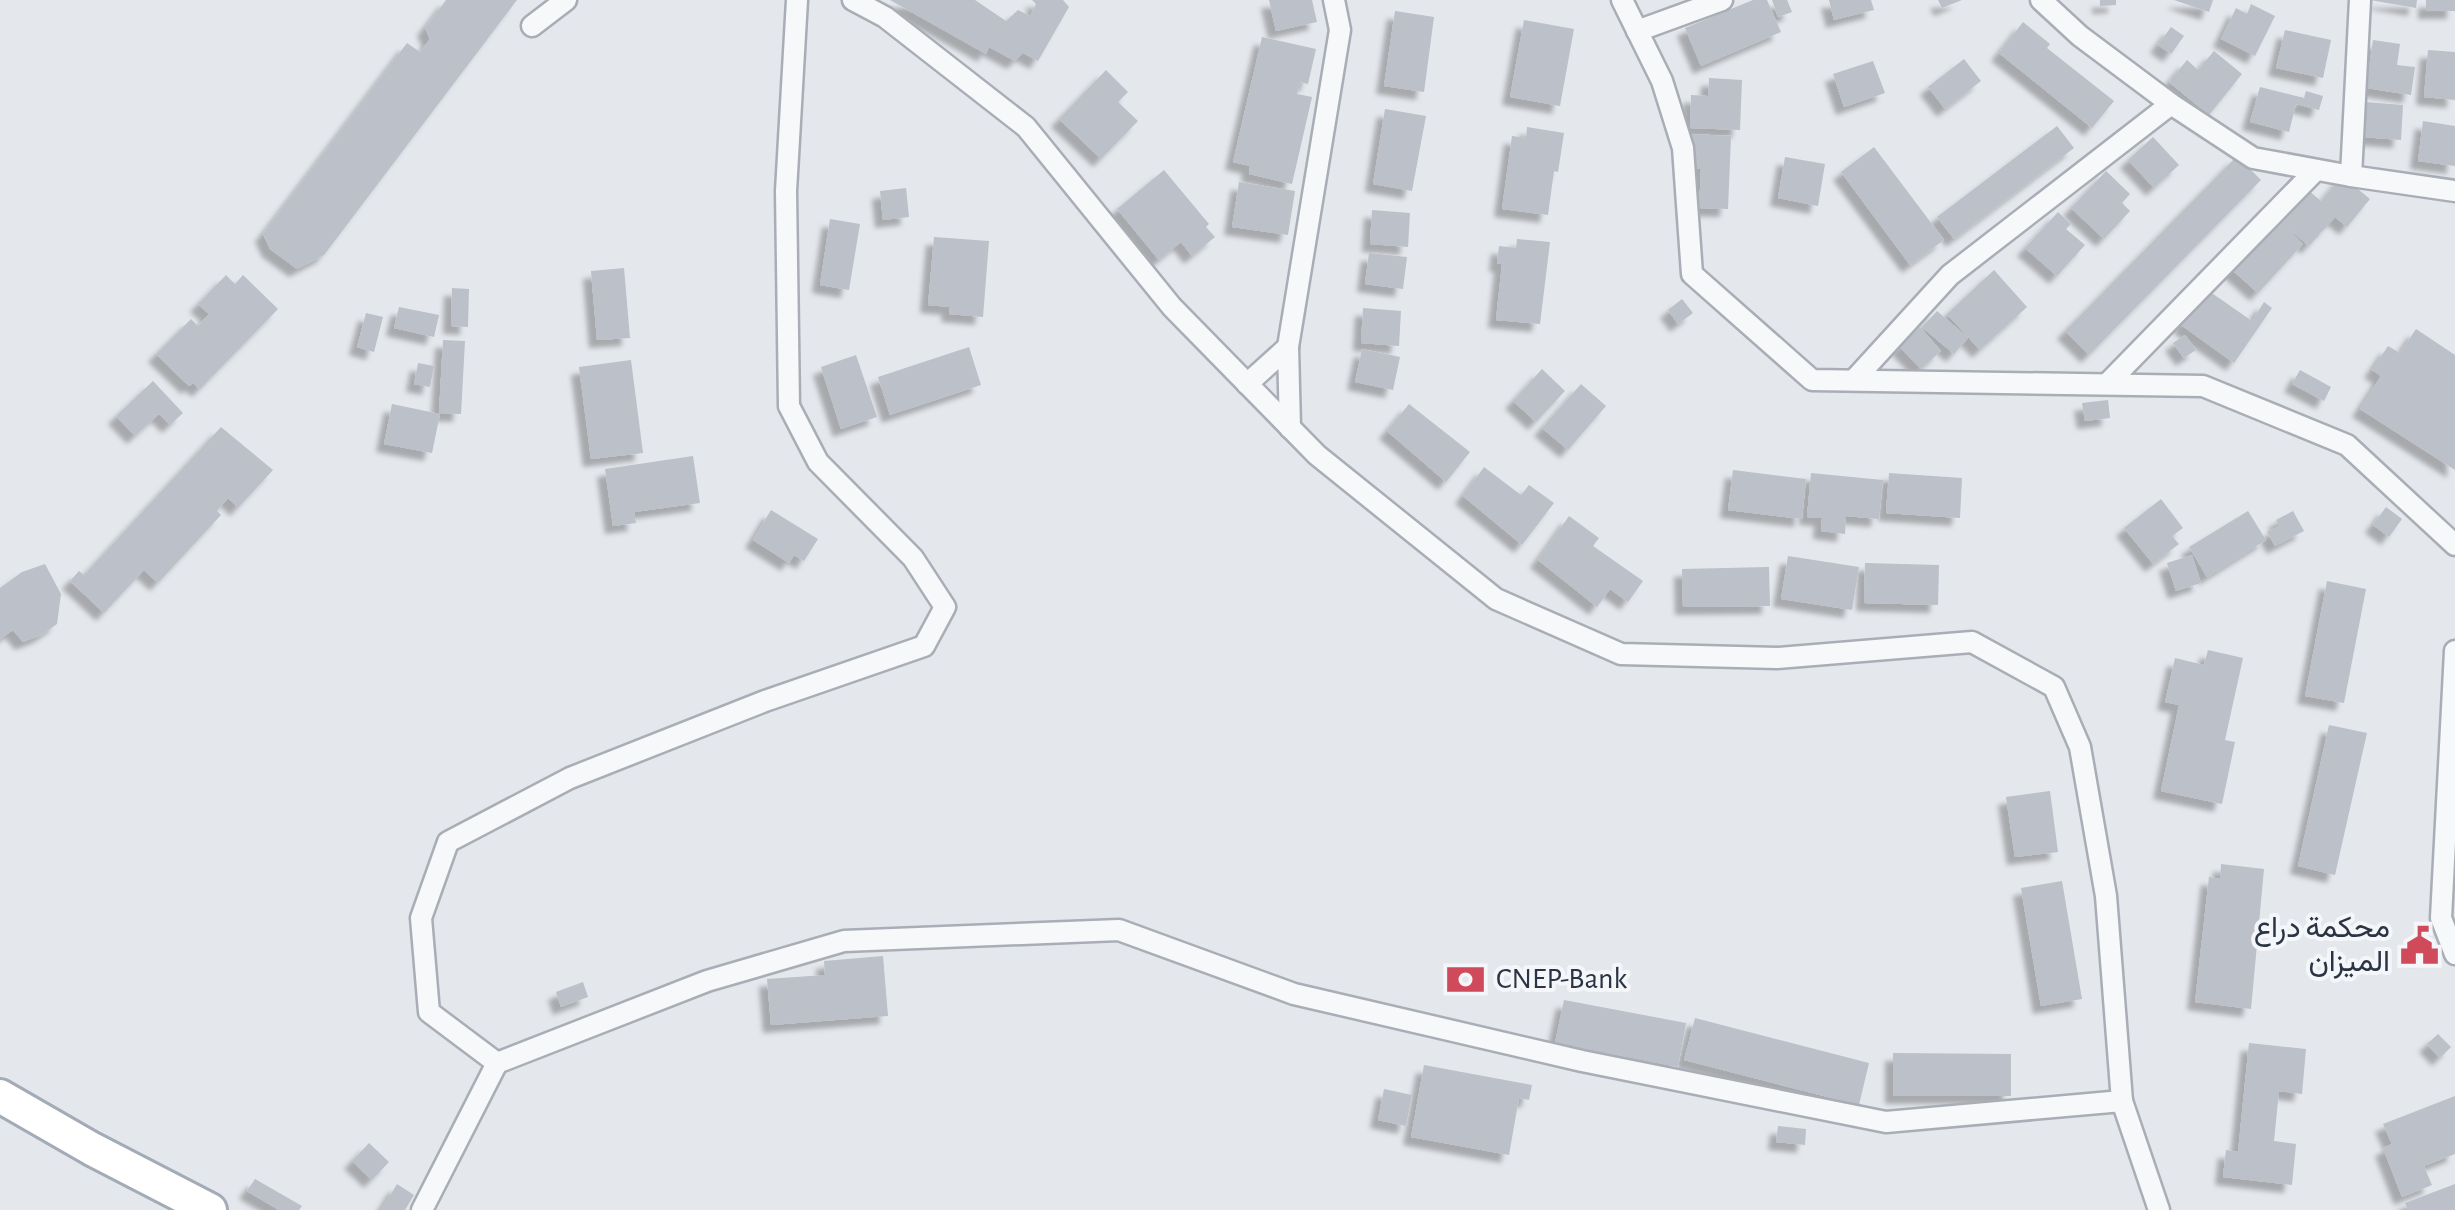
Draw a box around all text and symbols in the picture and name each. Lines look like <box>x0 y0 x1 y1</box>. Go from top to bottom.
place label: محكمة دراع الميزان <box>2254 913 2390 979</box>
public building icon: محكمة دراع الميزان <box>2399 924 2441 966</box>
bank icon: CNEP-Bank <box>1445 958 1487 1000</box>
place label: CNEP-Bank <box>1496 964 1628 994</box>

